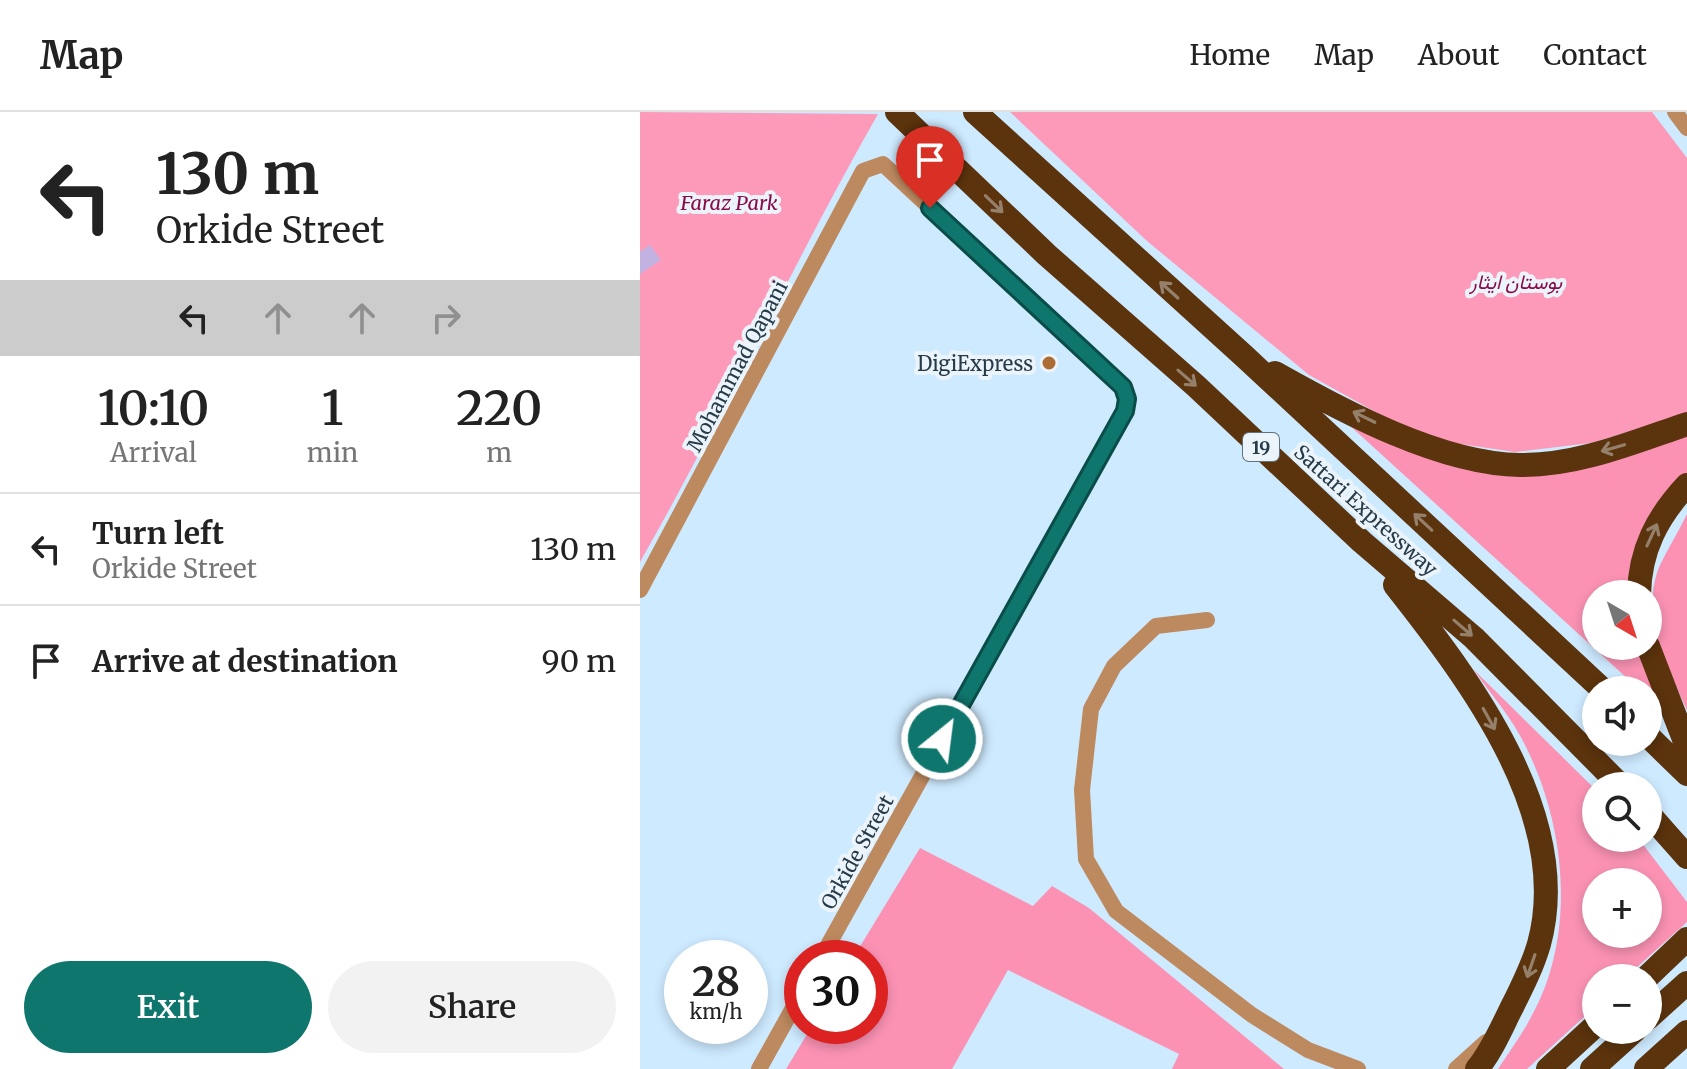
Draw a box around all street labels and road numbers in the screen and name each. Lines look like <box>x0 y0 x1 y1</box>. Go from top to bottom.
street label: Mohammad Qapani <box>681 276 793 456</box>
road number: 19 <box>1243 433 1279 461</box>
street label: Sattari Expressway <box>1289 439 1443 581</box>
street label: Orkide Street <box>815 790 899 914</box>

